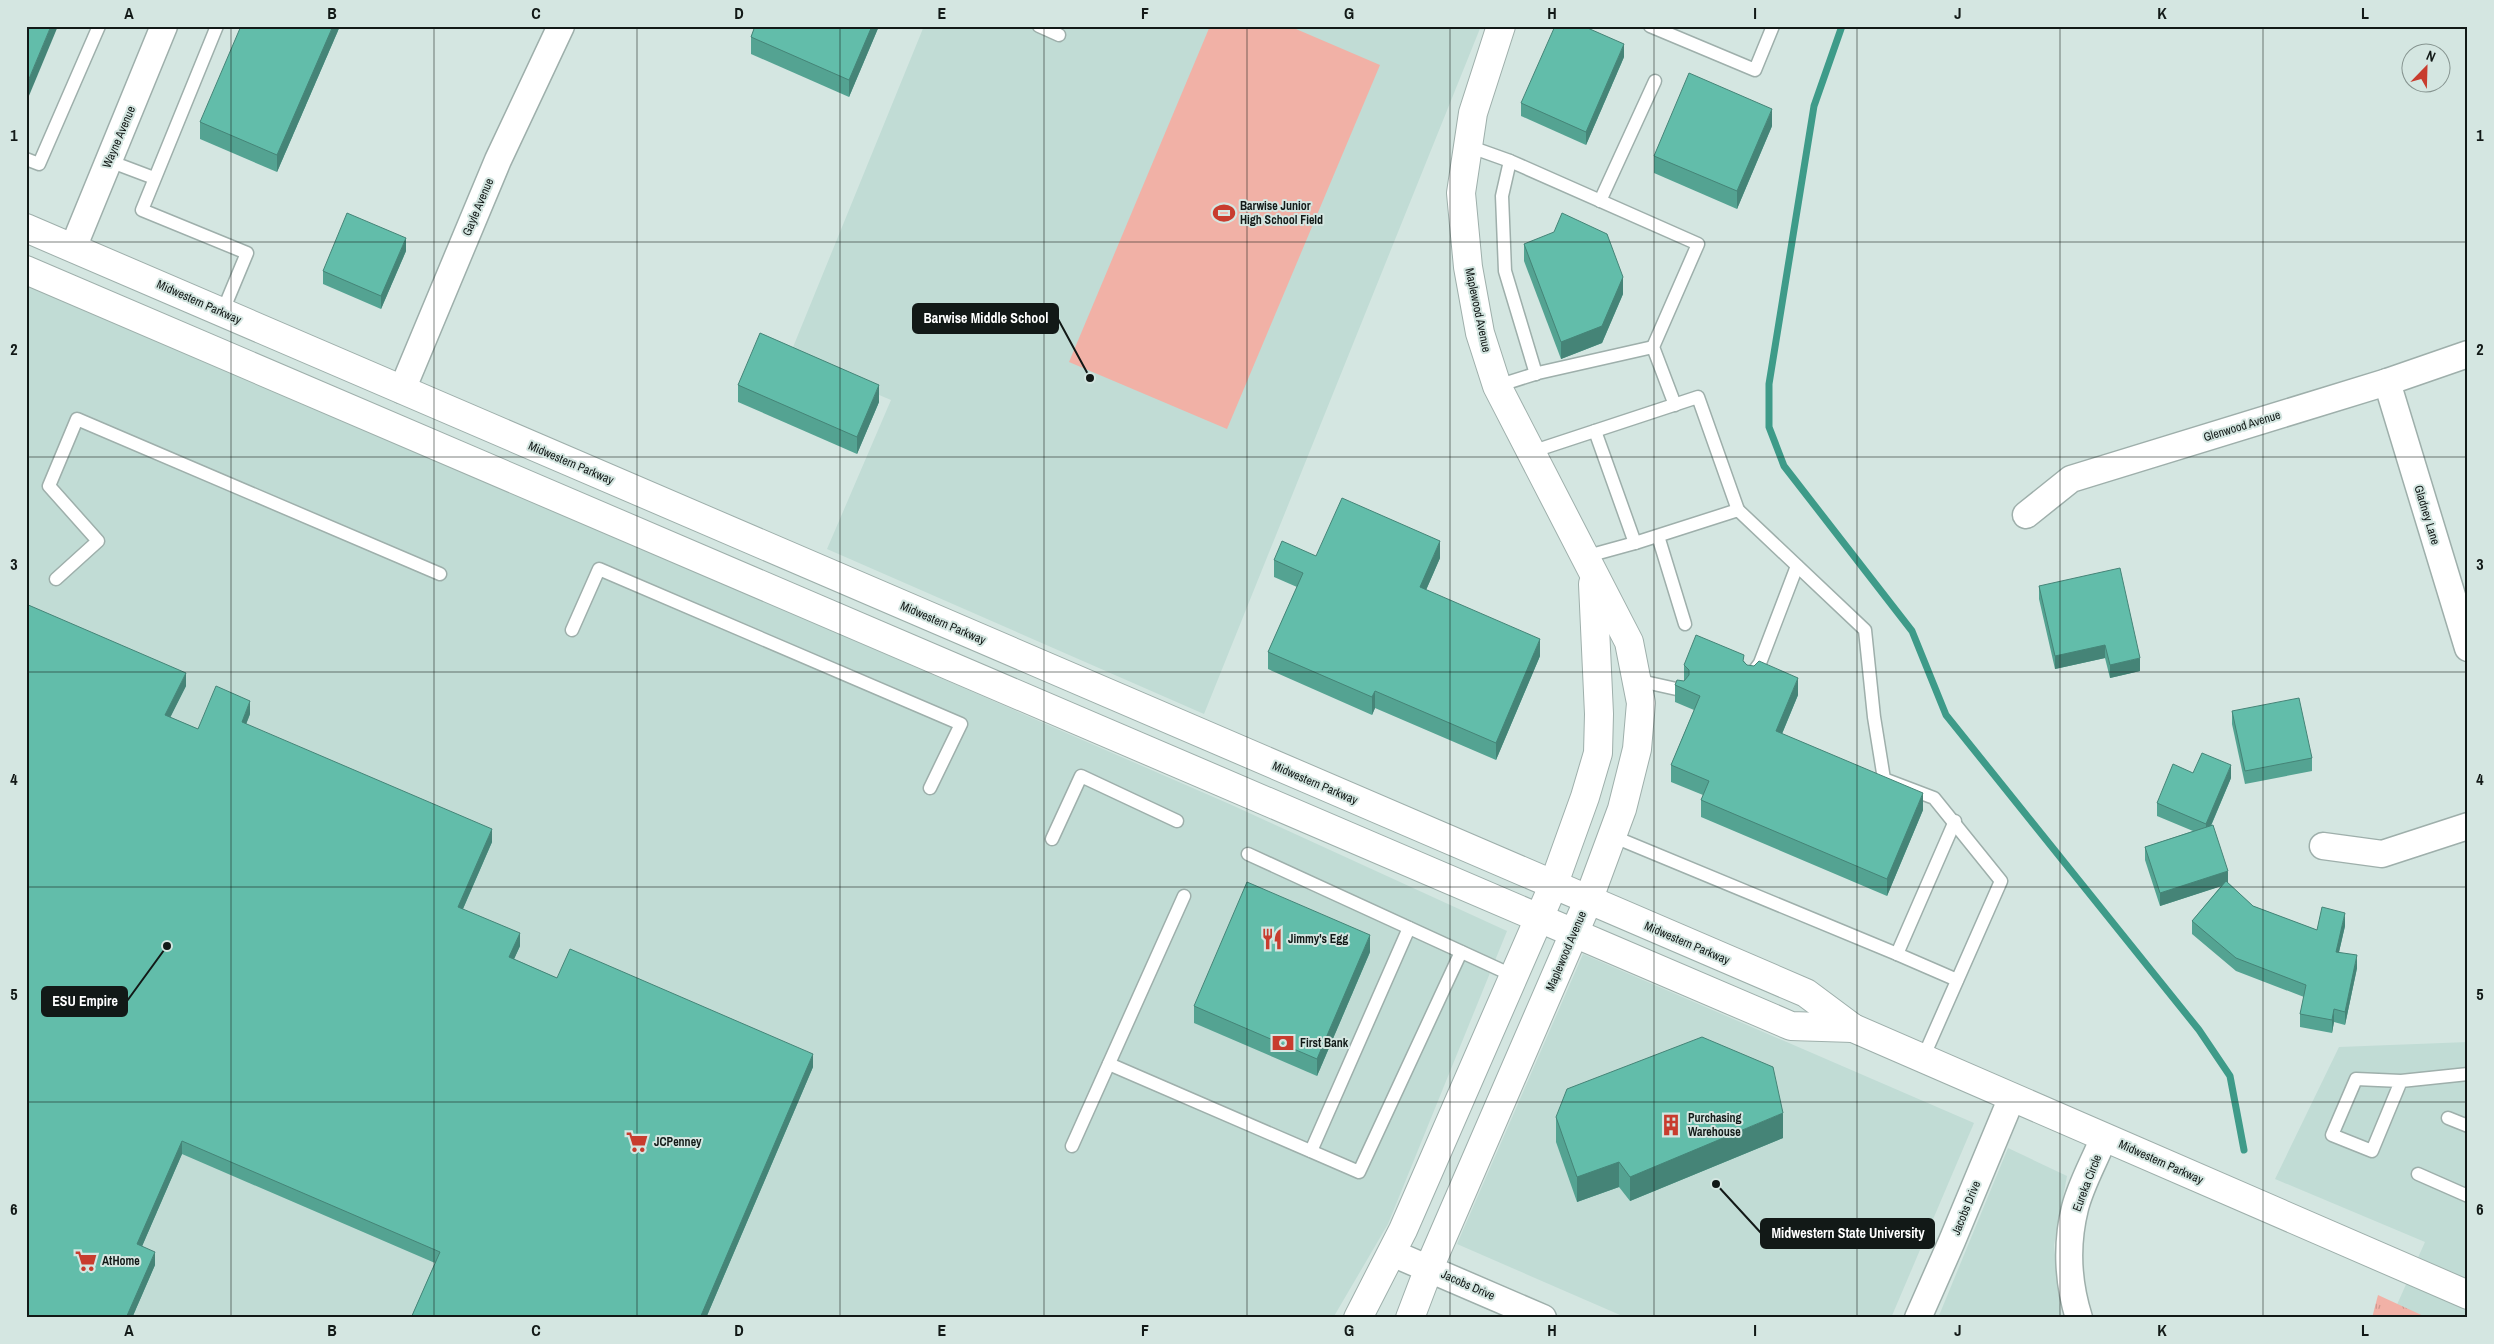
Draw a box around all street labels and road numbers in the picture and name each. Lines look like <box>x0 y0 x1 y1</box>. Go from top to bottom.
street label: Wayne Avenue <box>99 104 139 170</box>
street label: Gayle Avenue <box>459 176 497 238</box>
street label: Maplewood Avenue <box>1461 266 1495 354</box>
street label: Midwestern Parkway <box>154 276 244 328</box>
street label: Glenwood Avenue <box>2202 407 2282 445</box>
street label: Midwestern Parkway <box>526 438 616 488</box>
street label: Gladney Lane <box>2410 483 2444 547</box>
street label: Midwestern Parkway <box>898 598 988 648</box>
street label: Midwestern Parkway <box>1270 758 1360 808</box>
street label: Maplewood Avenue <box>1542 908 1590 994</box>
street label: Midwestern Parkway <box>1642 918 1732 968</box>
street label: Midwestern Parkway <box>2116 1136 2206 1188</box>
street label: Eureka Circle <box>2069 1152 2105 1214</box>
street label: Jacobs Drive <box>1948 1178 1984 1238</box>
street label: Jacobs Drive <box>1439 1266 1497 1304</box>

